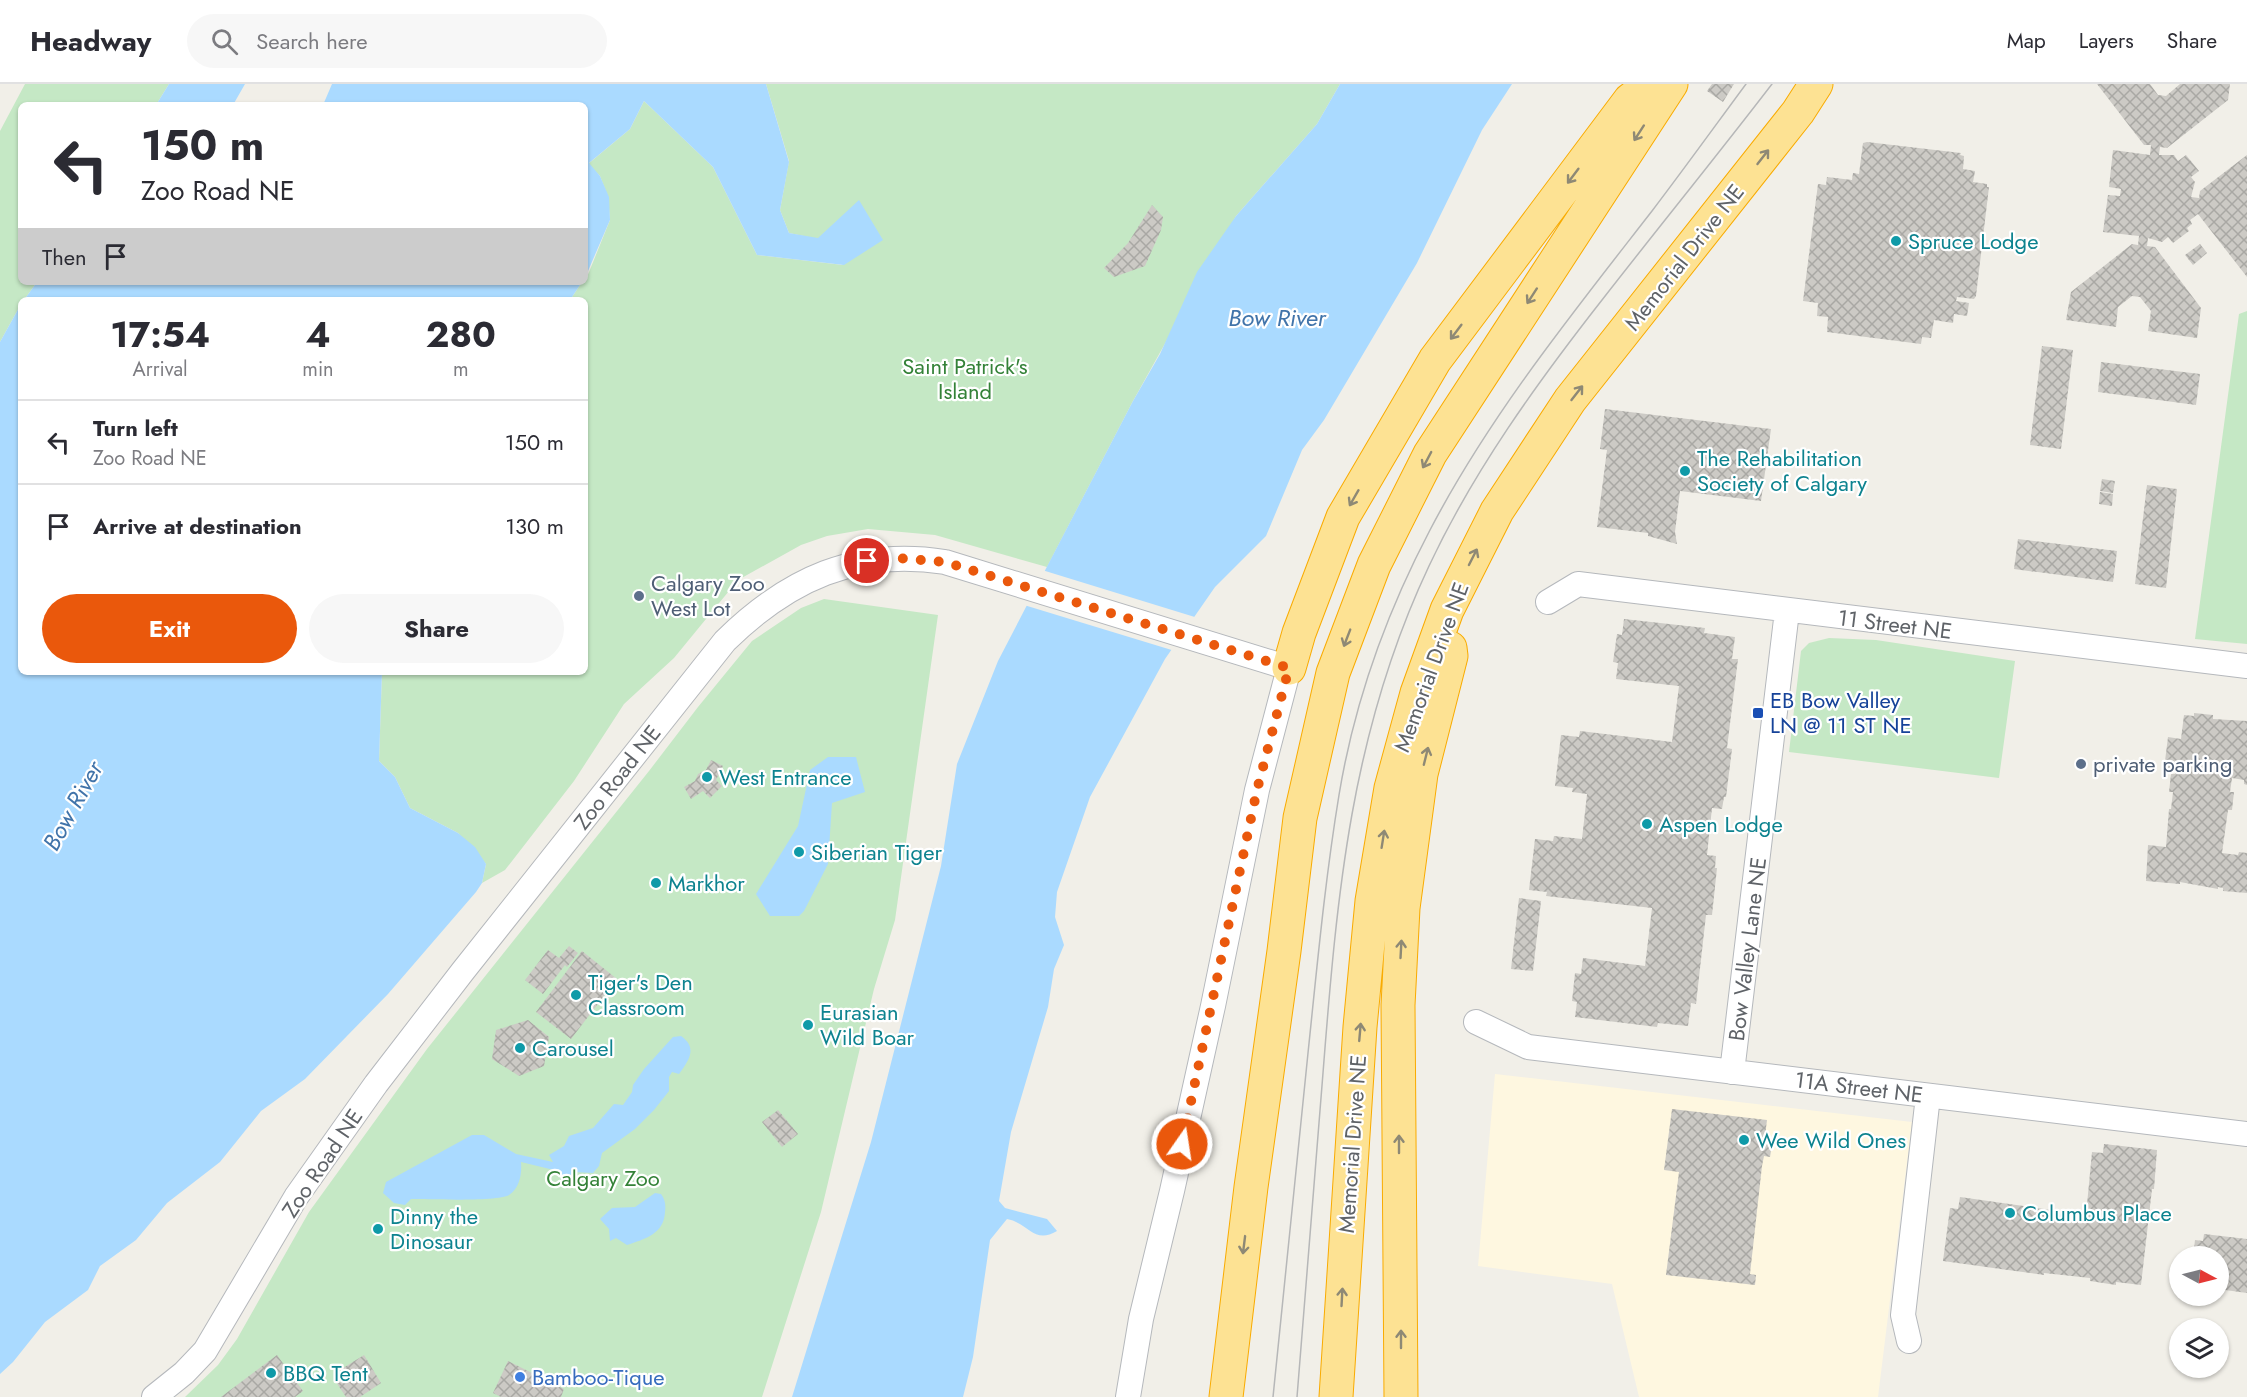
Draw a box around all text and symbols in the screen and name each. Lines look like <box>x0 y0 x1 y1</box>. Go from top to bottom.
search box <box>187 14 607 68</box>
text: Headway <box>30 21 151 62</box>
icon: search <box>208 25 241 58</box>
text: Search here <box>256 25 368 57</box>
text: Map <box>2007 26 2046 56</box>
text: Layers <box>2079 26 2134 56</box>
text: Share <box>2167 26 2217 56</box>
text: 150 m <box>141 115 264 176</box>
one-way arrow <box>1633 124 1645 141</box>
icon: left <box>42 126 120 204</box>
one-way arrow <box>1756 150 1769 166</box>
one-way arrow <box>1567 168 1579 184</box>
text: Zoo Road NE <box>141 171 295 210</box>
street label: Memorial Drive NE <box>1616 177 1752 337</box>
place label: Spruce Lodge <box>1908 225 2038 257</box>
marker: Spruce Lodge <box>1889 234 1903 248</box>
icon: arrive <box>99 240 132 273</box>
text: Then <box>42 241 87 273</box>
one-way arrow <box>1526 287 1538 304</box>
water label: Bow River <box>1228 300 1328 335</box>
text: 17:54 <box>110 308 210 360</box>
text: 4 <box>305 308 331 360</box>
text: 280 <box>426 308 496 360</box>
one-way arrow <box>1450 324 1462 340</box>
park label: Saint Patrick's Island <box>902 350 1028 407</box>
text: Arrival <box>133 355 188 384</box>
text: min <box>302 355 334 384</box>
text: m <box>453 355 469 384</box>
one-way arrow <box>1570 385 1583 401</box>
text: Turn left <box>93 412 178 444</box>
icon: left <box>42 426 75 459</box>
text: 150 m <box>505 426 564 458</box>
place label: The Rehabilitation Society of Calgary <box>1697 442 1867 499</box>
text: Zoo Road NE <box>93 444 207 473</box>
one-way arrow <box>1421 451 1432 469</box>
marker: The Rehabilitation Society of Calgary <box>1678 464 1692 478</box>
one-way arrow <box>1348 489 1360 506</box>
icon: arrive <box>42 510 75 543</box>
text: Arrive at destination <box>93 510 302 542</box>
text: 130 m <box>505 510 564 542</box>
pin <box>841 535 892 586</box>
icon: arrive <box>850 544 883 577</box>
one-way arrow <box>1468 549 1479 567</box>
place label: Calgary Zoo West Lot <box>651 567 765 624</box>
street label: Memorial Drive NE <box>1385 578 1477 756</box>
marker: Calgary Zoo West Lot <box>632 589 646 603</box>
button: Exit <box>42 594 297 663</box>
button: Share <box>309 594 564 663</box>
street label: 11 Street NE <box>1836 601 1954 647</box>
one-way arrow <box>1340 628 1351 646</box>
place label: EB Bow Valley LN @ 11 ST NE <box>1770 684 1912 741</box>
marker: EB Bow Valley LN @ 11 ST NE <box>1751 706 1765 720</box>
street label: Zoo Road NE <box>566 718 668 836</box>
one-way arrow <box>1421 746 1432 765</box>
place label: private parking <box>2093 748 2232 780</box>
water label: Bow River <box>34 753 112 857</box>
marker: private parking <box>2074 757 2088 771</box>
place label: West Entrance <box>719 761 852 793</box>
marker: West Entrance <box>700 770 714 784</box>
place label: Aspen Lodge <box>1659 808 1783 840</box>
marker: Aspen Lodge <box>1640 817 1654 831</box>
one-way arrow <box>1378 829 1389 849</box>
place label: Siberian Tiger <box>811 836 942 868</box>
marker: Siberian Tiger <box>792 845 806 859</box>
street label: Bow Valley Lane NE <box>1720 855 1774 1043</box>
place label: Markhor <box>668 867 745 899</box>
marker: Markhor <box>649 876 663 890</box>
one-way arrow <box>1395 939 1406 959</box>
place label: Tiger's Den Classroom <box>588 966 693 1023</box>
marker: Tiger's Den Classroom <box>569 988 583 1002</box>
place label: Eurasian Wild Boar <box>820 996 915 1053</box>
marker: Eurasian Wild Boar <box>801 1018 815 1032</box>
one-way arrow <box>1354 1023 1365 1042</box>
place label: Carousel <box>532 1032 614 1064</box>
marker: Carousel <box>513 1041 527 1055</box>
street label: Memorial Drive NE <box>1330 1054 1374 1234</box>
street label: 11A Street NE <box>1793 1063 1925 1111</box>
street label: Zoo Road NE <box>274 1102 370 1224</box>
position arrow <box>1150 1112 1214 1176</box>
place label: Wee Wild Ones <box>1756 1124 1906 1156</box>
marker: Wee Wild Ones <box>1737 1133 1751 1147</box>
one-way arrow <box>1393 1134 1405 1154</box>
park label: Calgary Zoo <box>546 1162 660 1194</box>
place label: Columbus Place <box>2022 1197 2172 1229</box>
place label: Dinny the Dinosaur <box>390 1200 478 1257</box>
marker: Columbus Place <box>2003 1206 2017 1220</box>
marker: Dinny the Dinosaur <box>371 1222 385 1236</box>
one-way arrow <box>1238 1235 1249 1254</box>
north arrow <box>2169 1246 2229 1306</box>
map controls <box>2169 1246 2229 1378</box>
one-way arrow <box>1337 1287 1348 1307</box>
button: layers <box>2169 1318 2229 1378</box>
one-way arrow <box>1395 1329 1407 1349</box>
place label: BBQ Tent <box>283 1357 368 1389</box>
place label: Bamboo-Tique <box>532 1361 665 1393</box>
marker: BBQ Tent <box>264 1366 278 1380</box>
marker: Bamboo-Tique <box>513 1370 527 1384</box>

